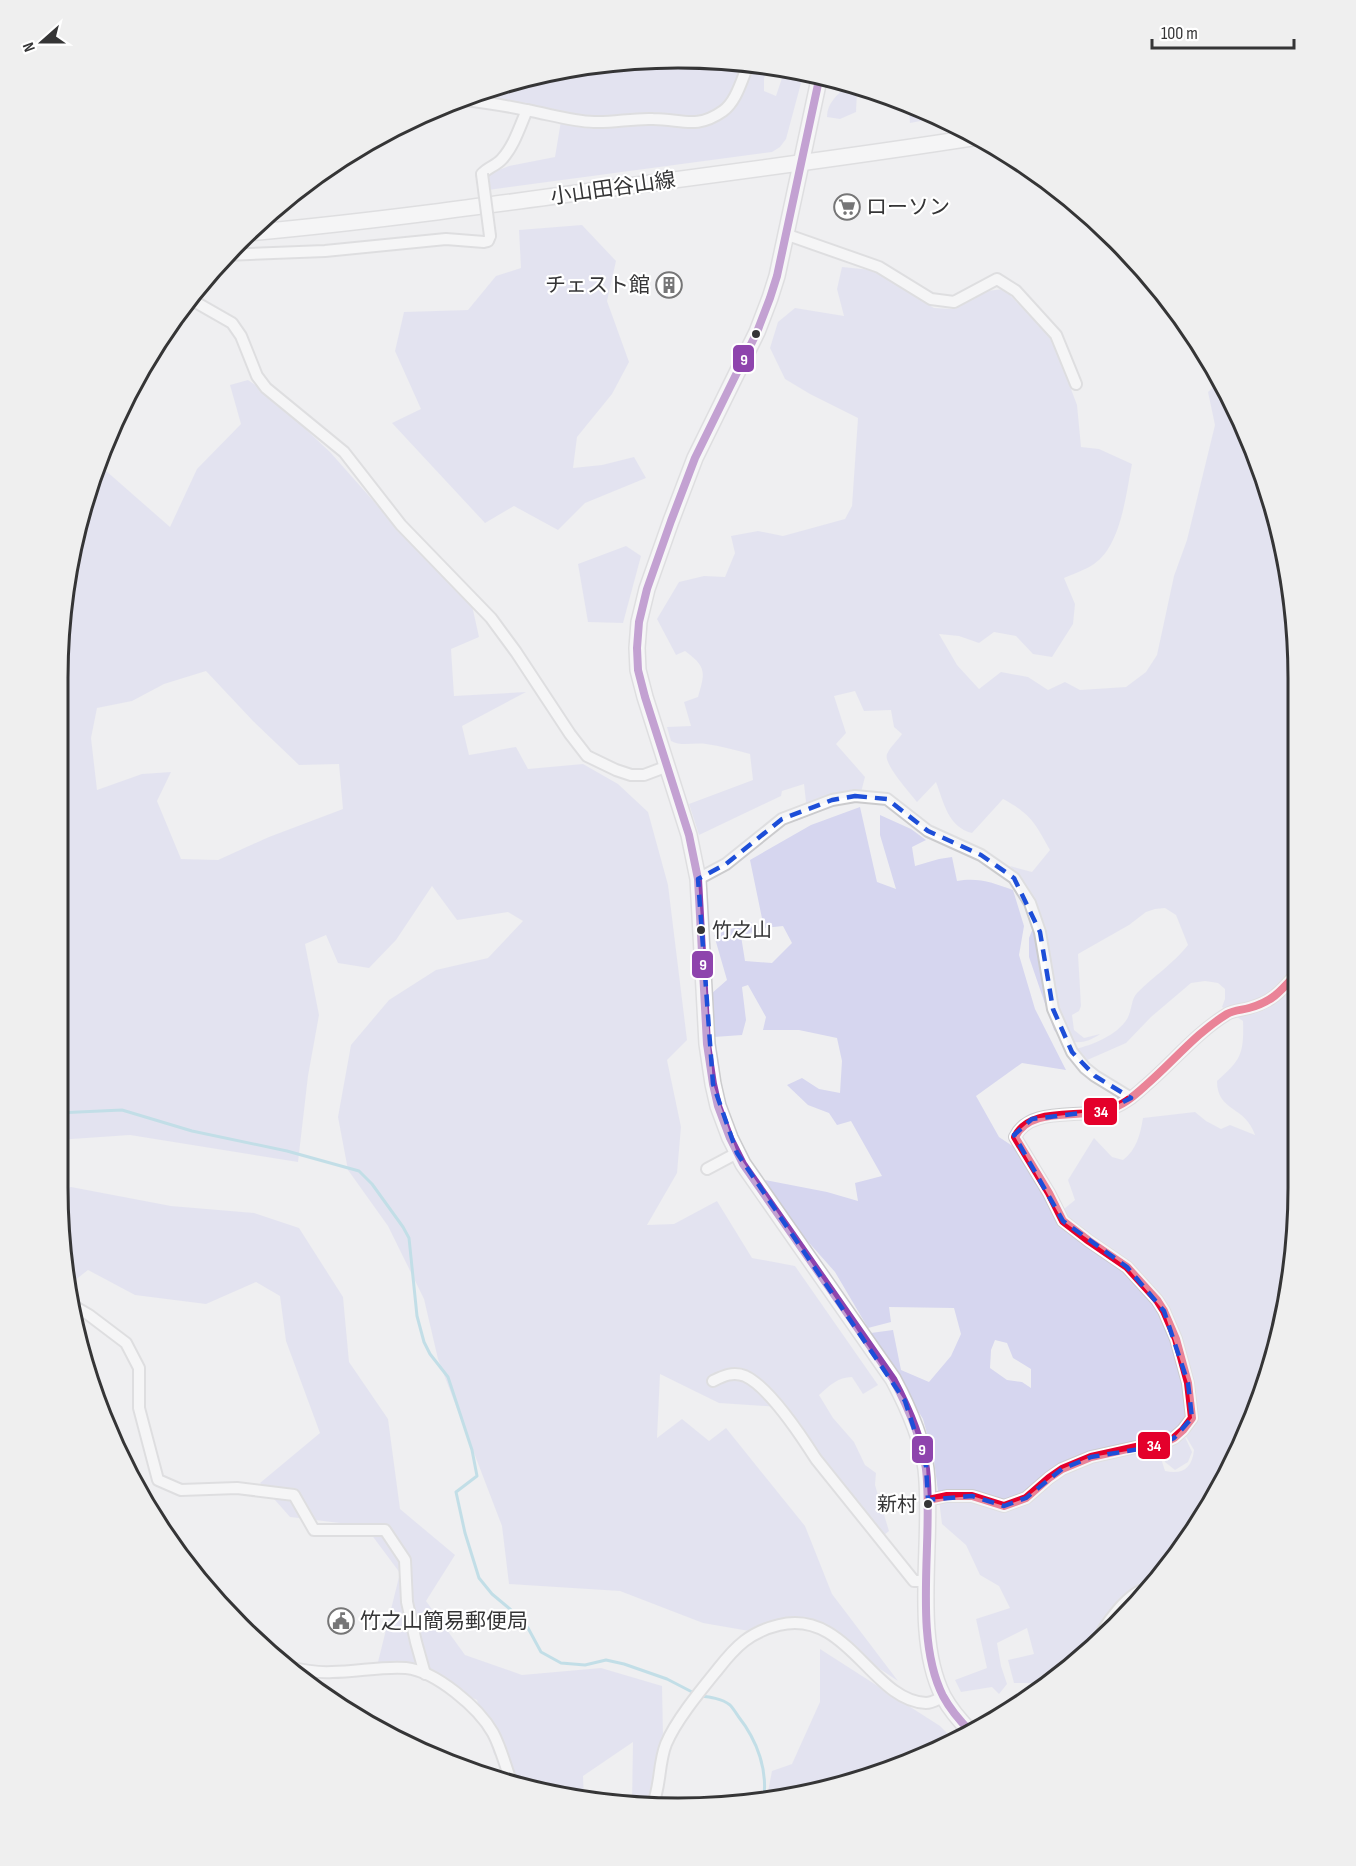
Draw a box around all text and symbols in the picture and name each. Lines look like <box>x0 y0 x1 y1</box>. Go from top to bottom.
north arrow <box>12 12 72 72</box>
scale bar <box>1152 12 1294 50</box>
text: 100 m <box>1161 23 1198 44</box>
text: N <box>19 39 40 54</box>
street label: 小山田谷山線 <box>549 167 677 210</box>
supermarket icon: ローソン <box>832 192 862 222</box>
place label: ローソン <box>866 195 950 220</box>
building icon: チェスト館 <box>654 270 684 300</box>
place label: チェスト館 <box>545 273 650 298</box>
unlabelled marker <box>750 328 762 340</box>
line badge: 9 <box>732 344 755 373</box>
text: 9 <box>740 351 748 370</box>
place label: 竹之山 <box>712 919 772 943</box>
marker: 竹之山 <box>695 924 707 936</box>
line badge: 9 <box>691 950 714 979</box>
text: 9 <box>699 956 707 975</box>
line badge: 34 <box>1083 1097 1118 1126</box>
text: 34 <box>1094 1103 1109 1122</box>
line badge: 34 <box>1137 1431 1171 1460</box>
line badge: 9 <box>911 1435 934 1464</box>
text: 34 <box>1147 1437 1162 1456</box>
text: 9 <box>918 1441 926 1460</box>
place label: 新村 <box>877 1493 917 1517</box>
marker: 新村 <box>922 1498 934 1510</box>
public building icon: 竹之山簡易郵便局 <box>326 1606 356 1636</box>
place label: 竹之山簡易郵便局 <box>360 1609 528 1634</box>

